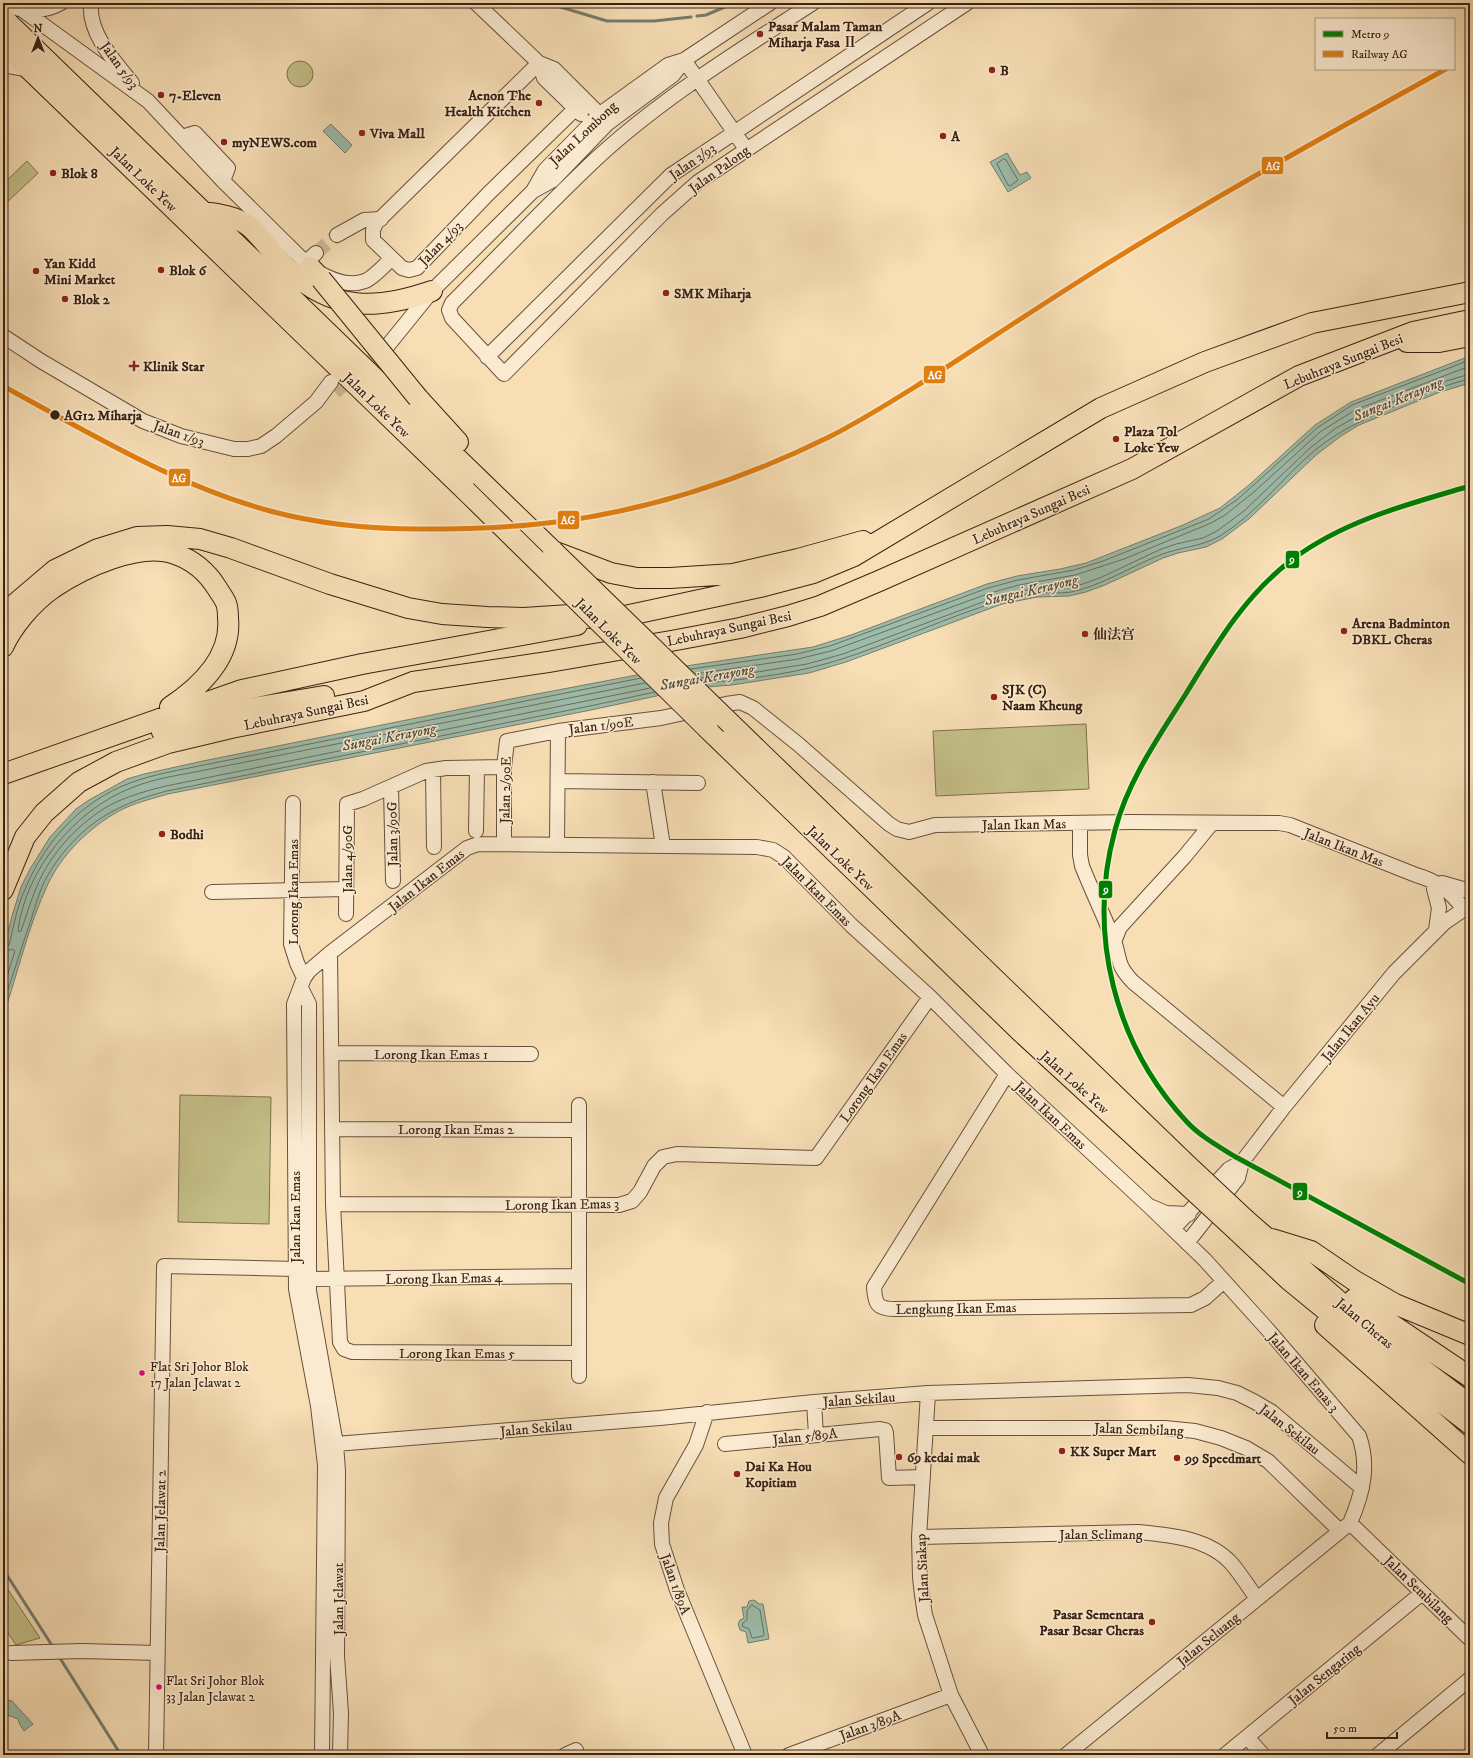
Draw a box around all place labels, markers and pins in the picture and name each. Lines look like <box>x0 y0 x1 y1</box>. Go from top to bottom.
place label: Pasar Malam Taman Miharja Fasa Ⅱ <box>768 18 883 52</box>
marker: Pasar Malam Taman Miharja Fasa Ⅱ <box>755 29 765 39</box>
place label: B <box>1000 62 1009 80</box>
marker: B <box>987 65 997 75</box>
place label: 7-Eleven <box>169 87 222 105</box>
place label: Aenon The Health Kitchen <box>444 87 532 121</box>
marker: 7-Eleven <box>156 90 166 100</box>
marker: Aenon The Health Kitchen <box>534 98 544 108</box>
place label: Viva Mall <box>369 125 425 143</box>
marker: Viva Mall <box>357 128 367 138</box>
place label: A <box>950 128 961 146</box>
marker: A <box>938 131 948 141</box>
place label: myNEWS.com <box>232 134 317 152</box>
marker: myNEWS.com <box>219 137 229 147</box>
place label: Blok 8 <box>61 165 98 183</box>
marker: Blok 8 <box>48 168 58 178</box>
place label: Yan Kidd Mini Market <box>43 255 116 289</box>
place label: Blok 6 <box>169 262 207 280</box>
marker: Blok 6 <box>156 265 166 275</box>
marker: Yan Kidd Mini Market <box>31 266 41 276</box>
place label: SMK Miharja <box>674 285 752 303</box>
marker: SMK Miharja <box>661 288 671 298</box>
place label: Blok 2 <box>73 291 111 309</box>
marker: Blok 2 <box>60 294 70 304</box>
place label: Klinik Star <box>143 358 205 376</box>
marker: Klinik Star <box>128 360 140 372</box>
place label: AG12 Miharja <box>63 407 143 425</box>
marker: AG12 Miharja <box>48 408 62 422</box>
place label: Plaza Tol Loke Yew <box>1124 423 1180 457</box>
marker: Plaza Tol Loke Yew <box>1111 434 1121 444</box>
place label: Arena Badminton DBKL Cheras <box>1351 615 1451 649</box>
place label: 仙法宫 <box>1093 626 1135 644</box>
marker: Arena Badminton DBKL Cheras <box>1339 626 1349 636</box>
marker: 仙法宫 <box>1080 629 1090 639</box>
place label: SJK (C) Naam Kheung <box>1002 681 1084 715</box>
marker: SJK (C) Naam Kheung <box>989 692 999 702</box>
place label: Bodhi <box>170 826 204 844</box>
marker: Bodhi <box>157 829 167 839</box>
place label: Flat Sri Johor Blok 17 Jalan Jelawat 2 <box>150 1359 249 1391</box>
marker: Flat Sri Johor Blok 17 Jalan Jelawat 2 <box>137 1368 147 1378</box>
place label: KK Super Mart <box>1070 1443 1157 1461</box>
marker: KK Super Mart <box>1057 1446 1067 1456</box>
place label: 69 kedai mak <box>907 1449 981 1467</box>
place label: 99 Speedmart <box>1184 1450 1262 1468</box>
marker: 69 kedai mak <box>894 1452 904 1462</box>
marker: 99 Speedmart <box>1172 1453 1182 1463</box>
place label: Dai Ka Hou Kopitiam <box>745 1458 812 1492</box>
marker: Dai Ka Hou Kopitiam <box>732 1469 742 1479</box>
place label: Pasar Sementara Pasar Besar Cheras <box>1039 1606 1145 1640</box>
marker: Pasar Sementara Pasar Besar Cheras <box>1147 1617 1157 1627</box>
place label: Flat Sri Johor Blok 33 Jalan Jelawat 2 <box>166 1673 265 1705</box>
marker: Flat Sri Johor Blok 33 Jalan Jelawat 2 <box>154 1682 164 1692</box>

